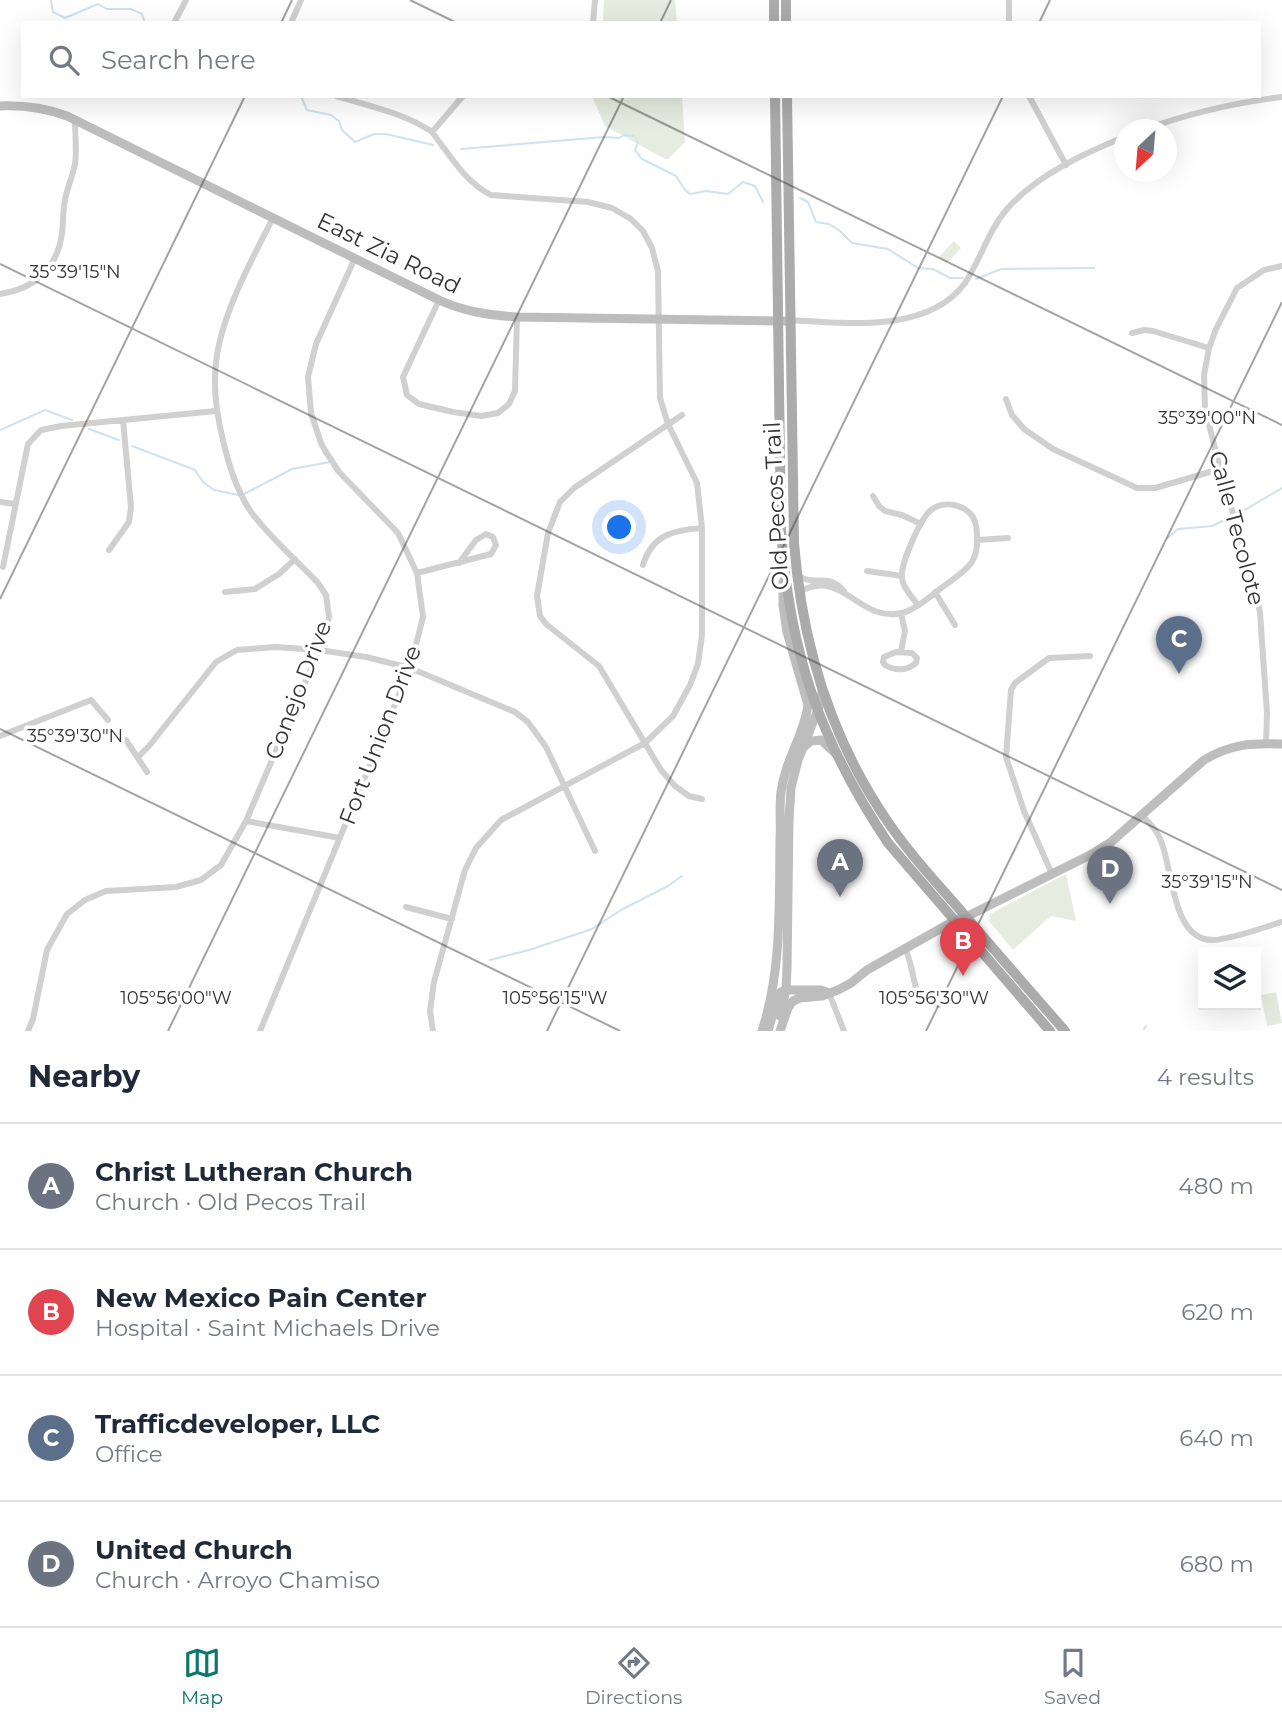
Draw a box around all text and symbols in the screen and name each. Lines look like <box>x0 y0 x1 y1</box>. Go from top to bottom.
search box <box>21 21 1261 98</box>
icon: search <box>45 41 83 79</box>
text: Search here <box>101 44 256 76</box>
north arrow <box>1114 119 1177 182</box>
street label: East Zia Road <box>313 206 465 300</box>
text: 35°39'15"N <box>29 261 121 283</box>
text: 35°39'00"N <box>1158 407 1256 429</box>
street label: Old Pecos Trail <box>758 421 794 591</box>
street label: Calle Tecolote <box>1203 448 1271 608</box>
your location <box>602 510 636 544</box>
pin: C <box>1156 616 1202 674</box>
street label: Conejo Drive <box>259 617 337 763</box>
street label: Fort Union Drive <box>333 641 427 829</box>
text: 35°39'30"N <box>27 725 123 747</box>
pin: A <box>817 839 863 897</box>
pin: D <box>1087 846 1133 904</box>
text: 35°39'15"N <box>1161 871 1253 893</box>
pin: B <box>940 918 986 976</box>
map controls <box>1198 947 1261 1010</box>
button: layers <box>1198 947 1261 1010</box>
text: 105°56'00"W <box>120 987 232 1009</box>
text: 105°56'15"W <box>503 987 607 1009</box>
text: 105°56'30"W <box>879 987 989 1009</box>
text: Nearby <box>28 1058 140 1095</box>
text: 4 results <box>1157 1063 1254 1091</box>
text: Christ Lutheran Church <box>95 1156 413 1188</box>
text: A <box>42 1172 60 1200</box>
text: 480 m <box>1178 1172 1254 1200</box>
text: Church · Old Pecos Trail <box>95 1188 366 1216</box>
text: New Mexico Pain Center <box>95 1282 427 1314</box>
text: B <box>42 1298 60 1326</box>
text: 620 m <box>1181 1298 1254 1326</box>
text: Hospital · Saint Michaels Drive <box>95 1314 440 1342</box>
text: Trafficdeveloper, LLC <box>95 1408 380 1440</box>
text: C <box>43 1424 59 1452</box>
text: 640 m <box>1179 1424 1254 1452</box>
text: Office <box>95 1440 163 1468</box>
text: United Church <box>95 1534 293 1566</box>
text: D <box>42 1550 61 1578</box>
text: 680 m <box>1180 1550 1254 1578</box>
text: Church · Arroyo Chamiso <box>95 1566 380 1594</box>
tab: Map <box>181 1644 223 1709</box>
tab: Directions <box>585 1644 682 1709</box>
tab: Saved <box>1044 1644 1101 1709</box>

